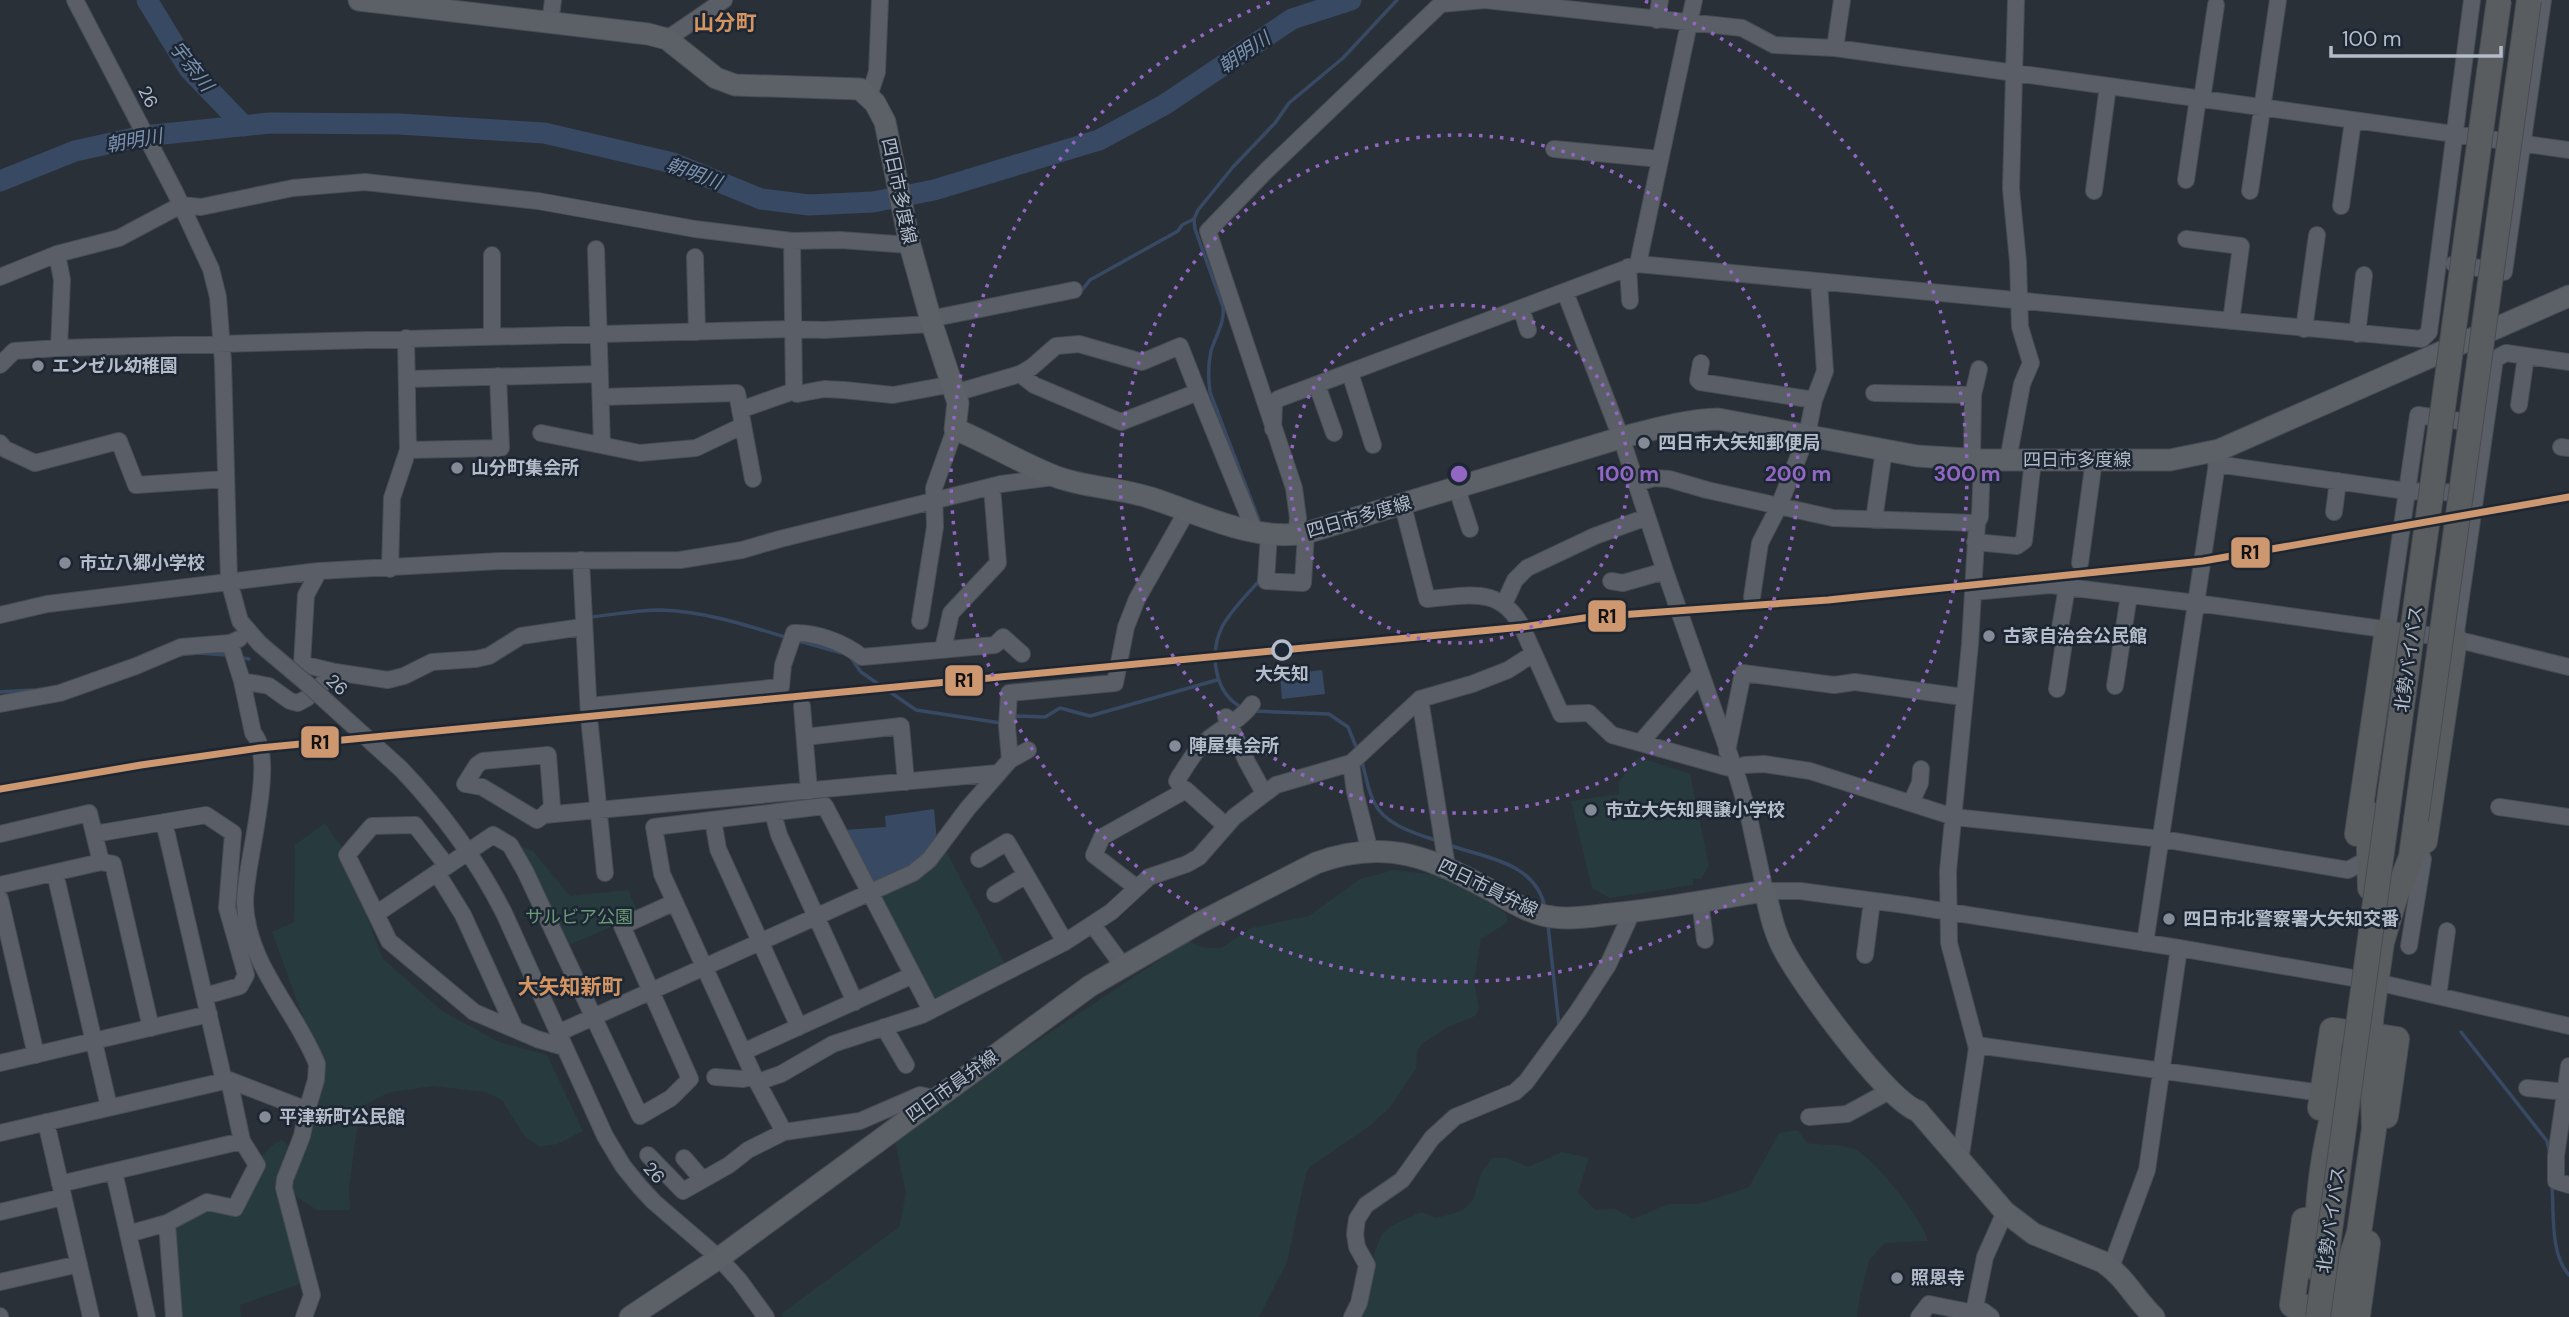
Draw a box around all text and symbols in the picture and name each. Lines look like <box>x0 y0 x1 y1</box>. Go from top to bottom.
district label: 山分町 <box>694 9 757 37</box>
scale bar <box>2331 14 2501 58</box>
water label: 朝明川 <box>1214 25 1277 79</box>
text: 100 m <box>2342 25 2402 53</box>
water label: 宇奈川 <box>164 36 220 98</box>
street label: 26 <box>132 82 164 112</box>
water label: 朝明川 <box>104 123 166 158</box>
street label: 四日市多度線 <box>876 136 922 246</box>
water label: 朝明川 <box>663 152 727 196</box>
place label: エンゼル幼稚園 <box>52 354 178 378</box>
marker: エンゼル幼稚園 <box>30 358 46 374</box>
place label: 四日市大矢知郵便局 <box>1658 431 1820 455</box>
marker: 四日市大矢知郵便局 <box>1636 435 1652 451</box>
street label: 四日市多度線 <box>2023 448 2131 472</box>
place label: 山分町集会所 <box>471 456 579 480</box>
marker: 山分町集会所 <box>449 460 465 476</box>
text: 100 m <box>1597 460 1659 488</box>
text: 200 m <box>1765 460 1831 488</box>
text: 300 m <box>1934 460 2000 488</box>
centre of rings <box>1447 462 1471 486</box>
street label: 四日市多度線 <box>1304 491 1414 543</box>
line badge: R1 <box>2230 536 2271 569</box>
text: R1 <box>2241 540 2259 565</box>
place label: 市立八郷小学校 <box>79 551 205 575</box>
marker: 市立八郷小学校 <box>57 555 73 571</box>
line badge: R1 <box>1587 599 1627 633</box>
text: R1 <box>1598 604 1616 629</box>
street label: 北勢バイパス <box>2390 604 2428 714</box>
place label: 古家自治会公民館 <box>2003 624 2147 648</box>
marker: 古家自治会公民館 <box>1981 628 1997 644</box>
marker: 大矢知 <box>1272 640 1292 660</box>
place label: 大矢知 <box>1255 662 1309 686</box>
line badge: R1 <box>944 664 984 697</box>
text: R1 <box>955 668 973 693</box>
street label: 26 <box>321 669 353 701</box>
line badge: R1 <box>300 725 340 759</box>
text: R1 <box>311 730 329 755</box>
place label: 陣屋集会所 <box>1189 734 1279 758</box>
marker: 陣屋集会所 <box>1167 738 1183 754</box>
place label: 市立大矢知興譲小学校 <box>1605 798 1785 822</box>
marker: 市立大矢知興譲小学校 <box>1583 802 1599 818</box>
street label: 四日市員弁線 <box>1434 854 1542 922</box>
park label: サルビア公園 <box>525 905 633 929</box>
place label: 四日市北警察署大矢知交番 <box>2183 907 2399 931</box>
marker: 四日市北警察署大矢知交番 <box>2161 911 2177 927</box>
district label: 大矢知新町 <box>518 973 623 1001</box>
street label: 四日市員弁線 <box>901 1045 1003 1127</box>
place label: 平津新町公民館 <box>279 1105 405 1129</box>
marker: 平津新町公民館 <box>257 1109 273 1125</box>
street label: 26 <box>638 1157 670 1189</box>
street label: 北勢バイパス <box>2312 1165 2350 1275</box>
place label: 照恩寺 <box>1911 1266 1965 1290</box>
marker: 照恩寺 <box>1889 1270 1905 1286</box>

